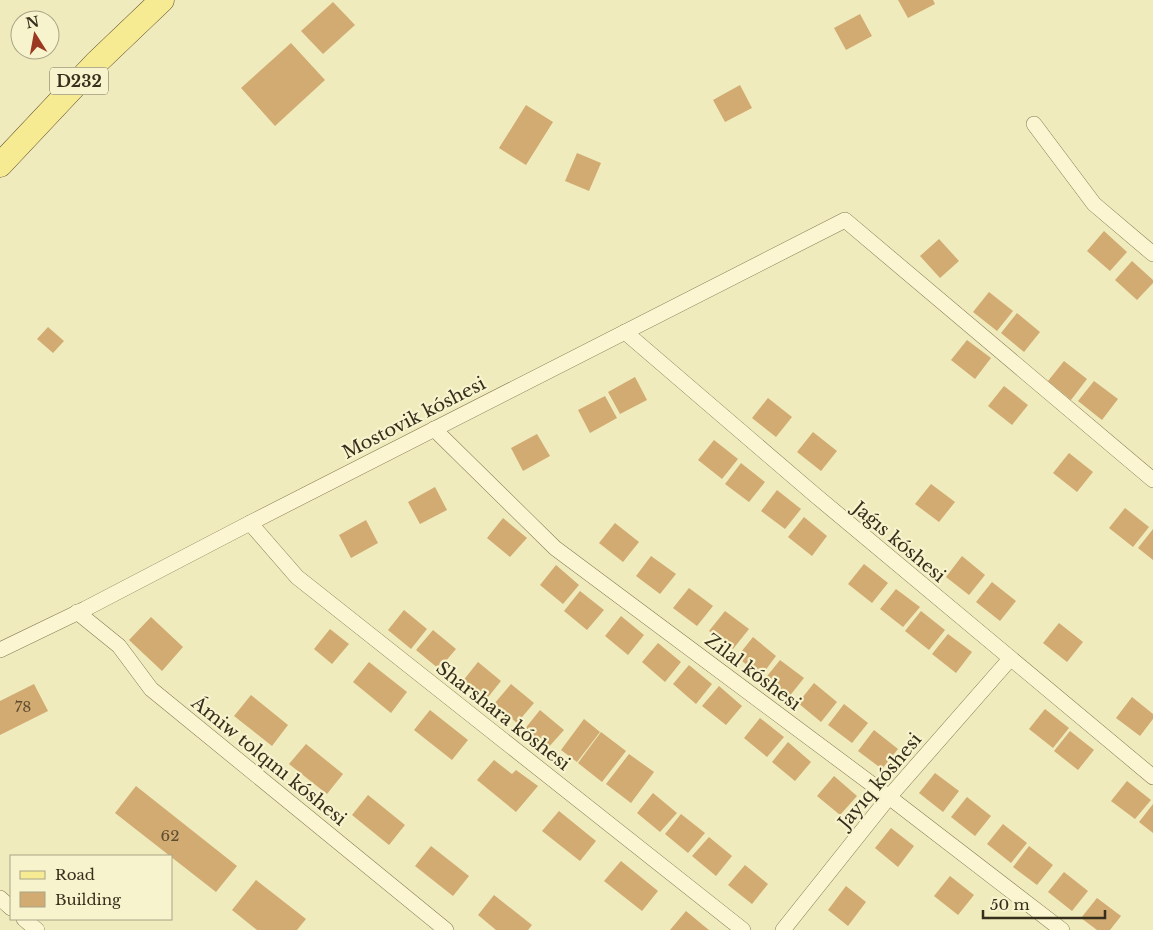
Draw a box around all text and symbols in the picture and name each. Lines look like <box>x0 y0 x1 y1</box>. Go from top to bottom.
north arrow <box>10 10 60 60</box>
text: N <box>24 12 41 32</box>
road number: D232 <box>50 68 108 94</box>
street label: Mostovik kóshesi <box>339 372 489 464</box>
street label: Jaǵıs kóshesi <box>847 496 950 587</box>
street label: Zilal kóshesi <box>701 629 805 715</box>
street label: Sharshara kóshesi <box>432 657 574 775</box>
street label: Ámiw tolqını kóshesi <box>186 690 351 830</box>
house number: 78 <box>15 697 31 716</box>
street label: Jayıq kóshesi <box>832 729 926 835</box>
house number: 62 <box>161 826 179 845</box>
legend <box>10 855 172 920</box>
text: Road <box>55 865 95 884</box>
scale bar <box>983 888 1106 920</box>
text: Building <box>55 890 122 909</box>
text: 50 m <box>990 895 1030 914</box>

